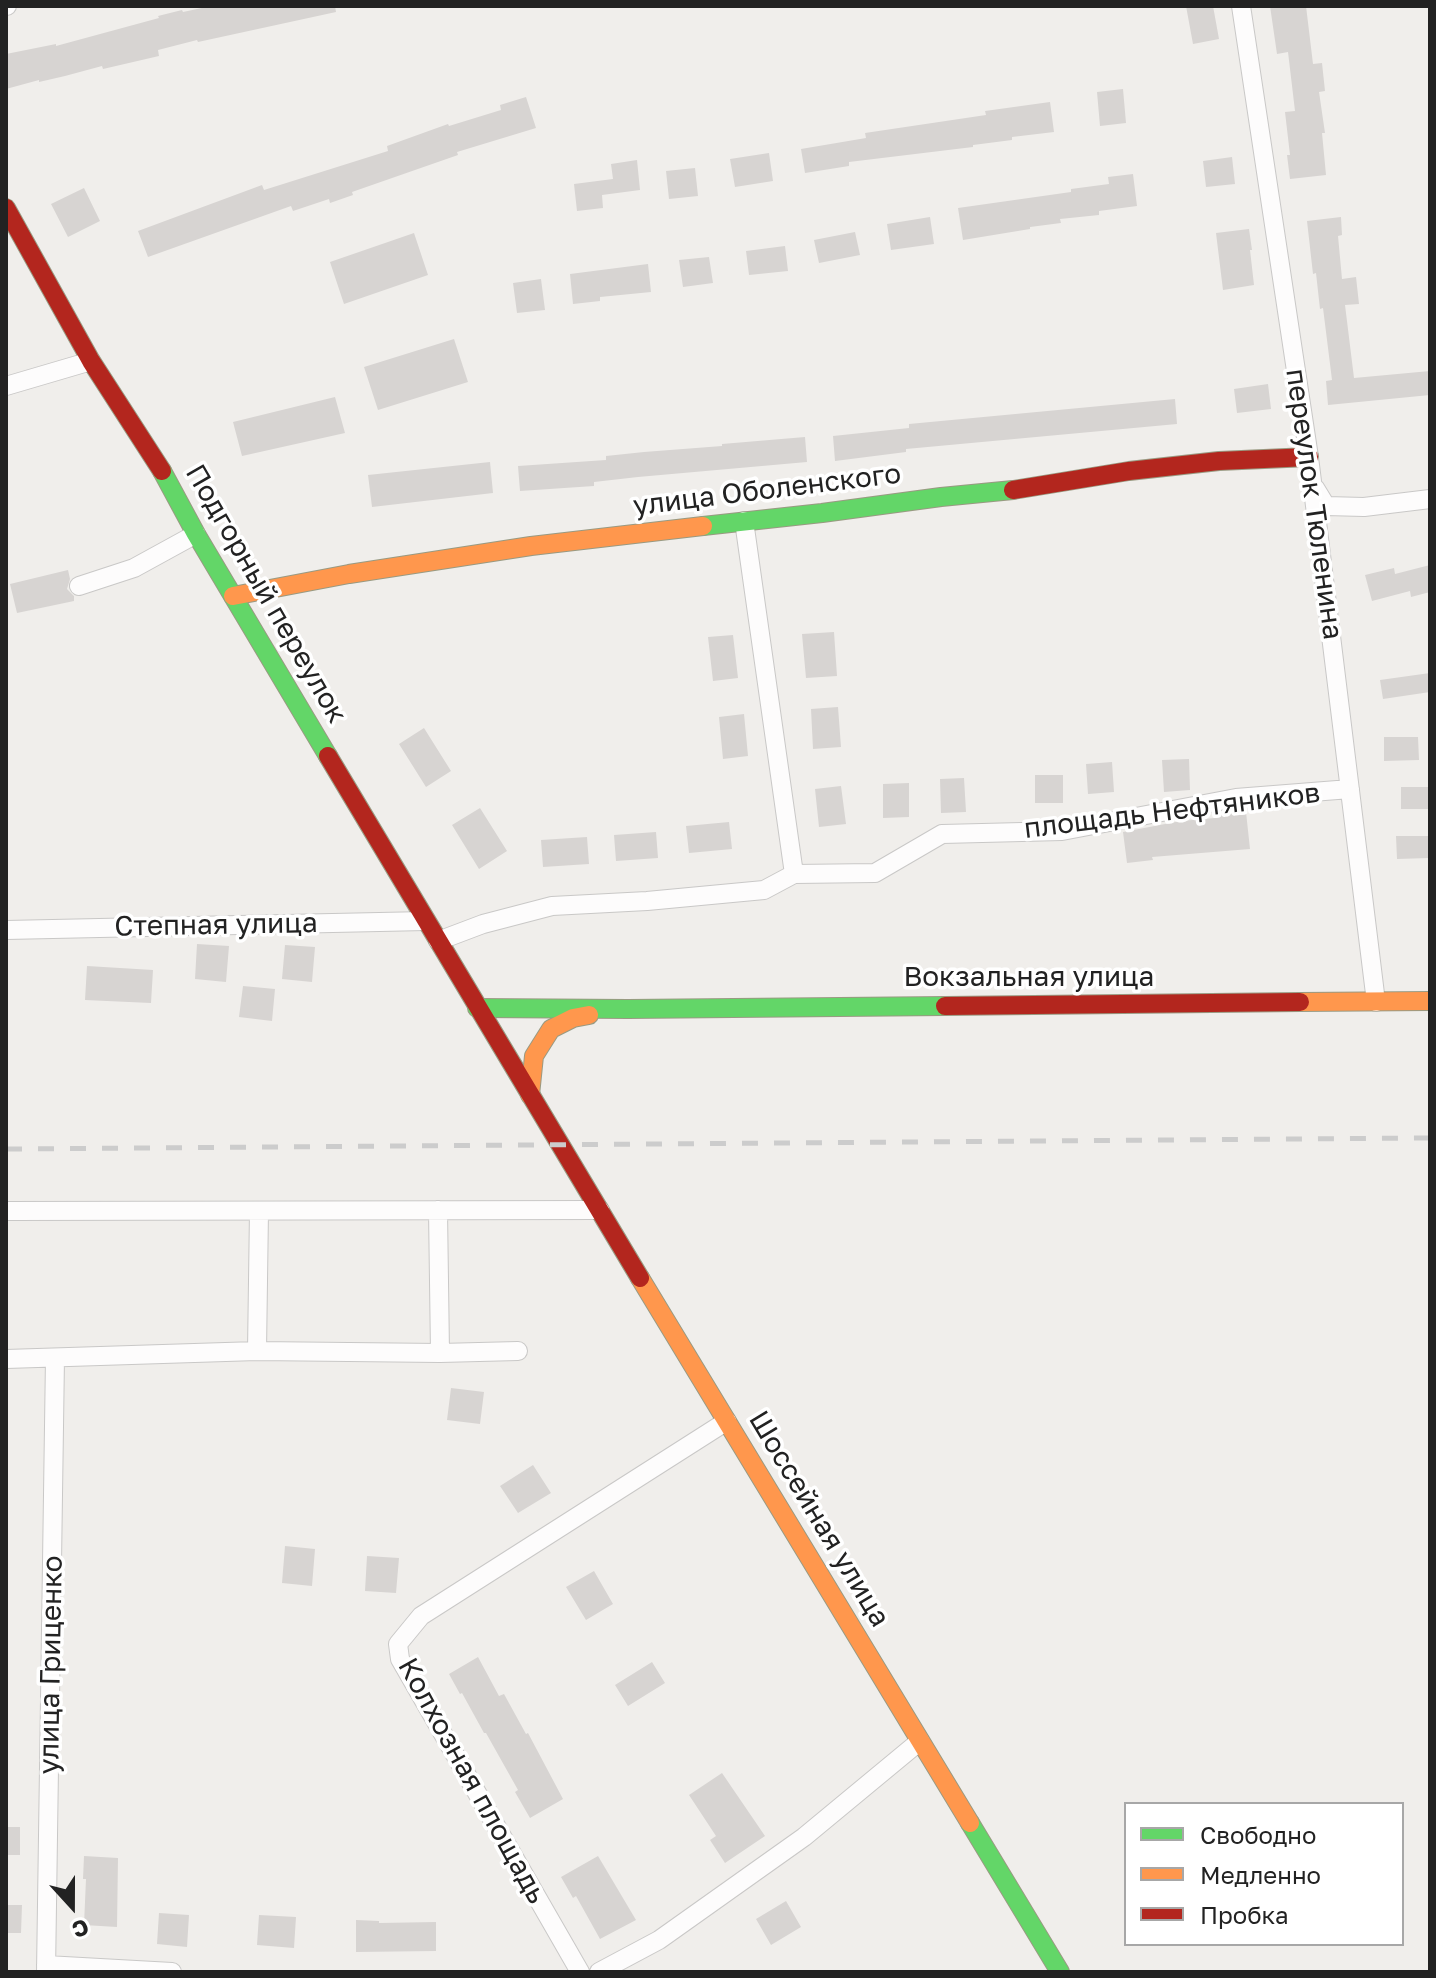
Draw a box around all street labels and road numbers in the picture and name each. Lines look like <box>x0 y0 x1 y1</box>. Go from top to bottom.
street label: переулок Тюленина <box>1278 366 1350 642</box>
street label: улица Оболенского <box>631 457 903 523</box>
street label: Подгорный переулок <box>178 459 354 729</box>
street label: площадь Нефтяников <box>1022 776 1322 846</box>
street label: Степная улица <box>114 906 318 944</box>
street label: Вокзальная улица <box>904 960 1154 994</box>
street label: Шоссейная улица <box>741 1405 897 1633</box>
street label: улица Гриценко <box>32 1555 70 1775</box>
street label: Колхозная площадь <box>391 1652 553 1910</box>

